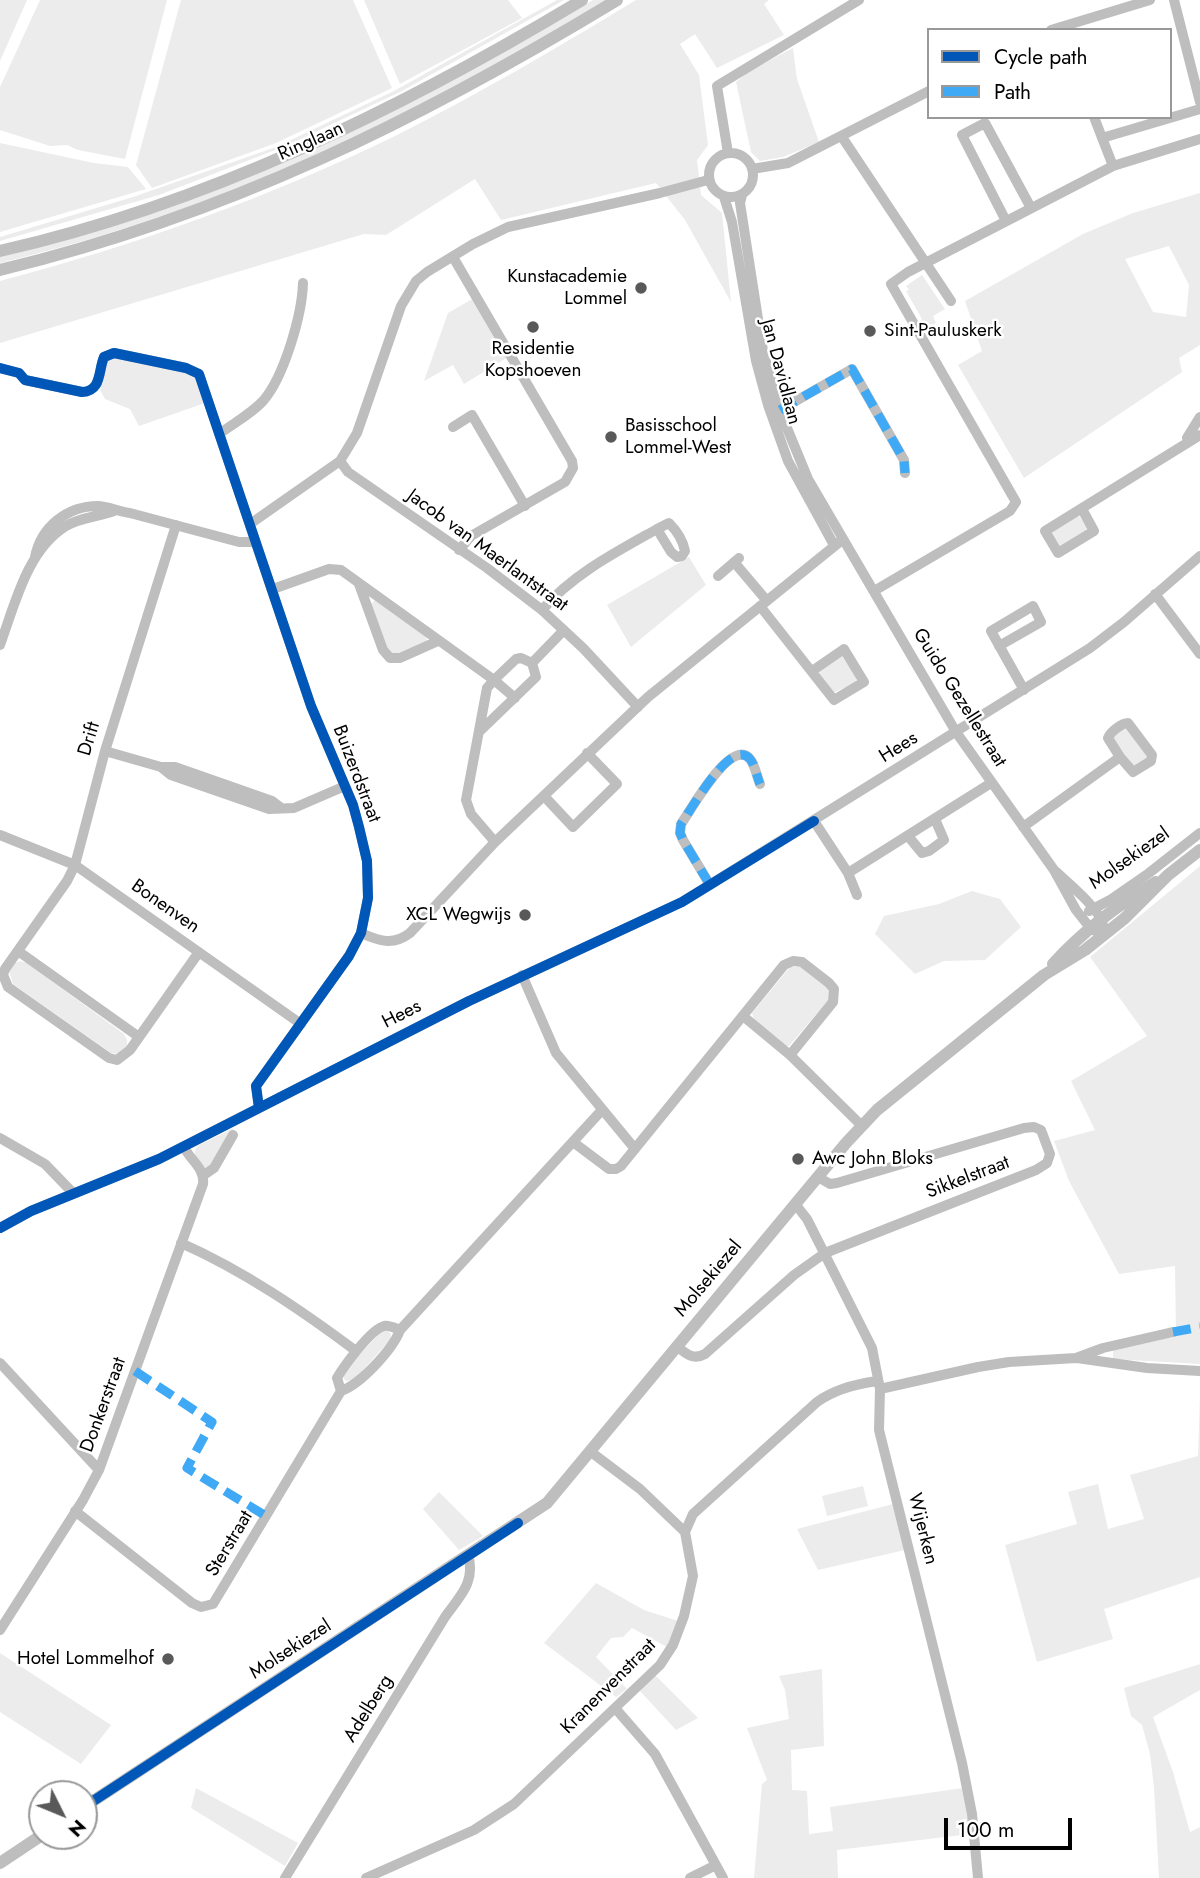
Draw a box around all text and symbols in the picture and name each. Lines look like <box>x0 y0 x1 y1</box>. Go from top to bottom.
legend <box>927 28 1172 119</box>
text: Cycle path <box>994 42 1087 72</box>
text: Path <box>994 77 1031 107</box>
street label: Ringlaan <box>275 118 347 166</box>
place label: Kunstacademie Lommel <box>507 266 627 310</box>
marker: Kunstacademie Lommel <box>633 280 649 296</box>
street label: Jan Davidlaan <box>755 317 805 427</box>
marker: Residentie Kopshoeven <box>525 319 541 335</box>
place label: Sint-Pauluskerk <box>884 320 1002 342</box>
marker: Sint-Pauluskerk <box>862 323 878 339</box>
place label: Residentie Kopshoeven <box>485 338 581 382</box>
place label: Basisschool Lommel-West <box>625 415 731 459</box>
marker: Basisschool Lommel-West <box>603 429 619 445</box>
street label: Jacob van Maerlantstraat <box>402 485 572 617</box>
street label: Guido Gezellestraat <box>907 624 1011 772</box>
street label: Drift <box>74 719 106 759</box>
street label: Buizerdstraat <box>327 722 385 826</box>
street label: Hees <box>876 728 922 768</box>
street label: Molsekiezel <box>1085 823 1175 895</box>
street label: Bonenven <box>126 875 204 939</box>
place label: XCL Wegwijs <box>406 904 511 926</box>
marker: XCL Wegwijs <box>517 907 533 923</box>
street label: Hees <box>379 996 425 1034</box>
place label: Awc John Bloks <box>812 1148 933 1170</box>
marker: Awc John Bloks <box>790 1151 806 1167</box>
street label: Sikkelstraat <box>923 1152 1013 1204</box>
street label: Molsekiezel <box>670 1236 748 1322</box>
street label: Donkerstraat <box>76 1354 132 1456</box>
street label: Wijerken <box>902 1491 942 1567</box>
street label: Sterstraat <box>201 1507 259 1581</box>
street label: Molsekiezel <box>246 1615 336 1685</box>
street label: Kranenvenstraat <box>557 1635 661 1739</box>
place label: Hotel Lommelhof <box>17 1648 154 1670</box>
marker: Hotel Lommelhof <box>160 1651 176 1667</box>
street label: Adelberg <box>339 1671 399 1747</box>
north arrow <box>28 1780 98 1850</box>
scale bar <box>948 1804 1076 1848</box>
text: N <box>62 1814 92 1843</box>
text: 100 m <box>957 1815 1014 1845</box>

